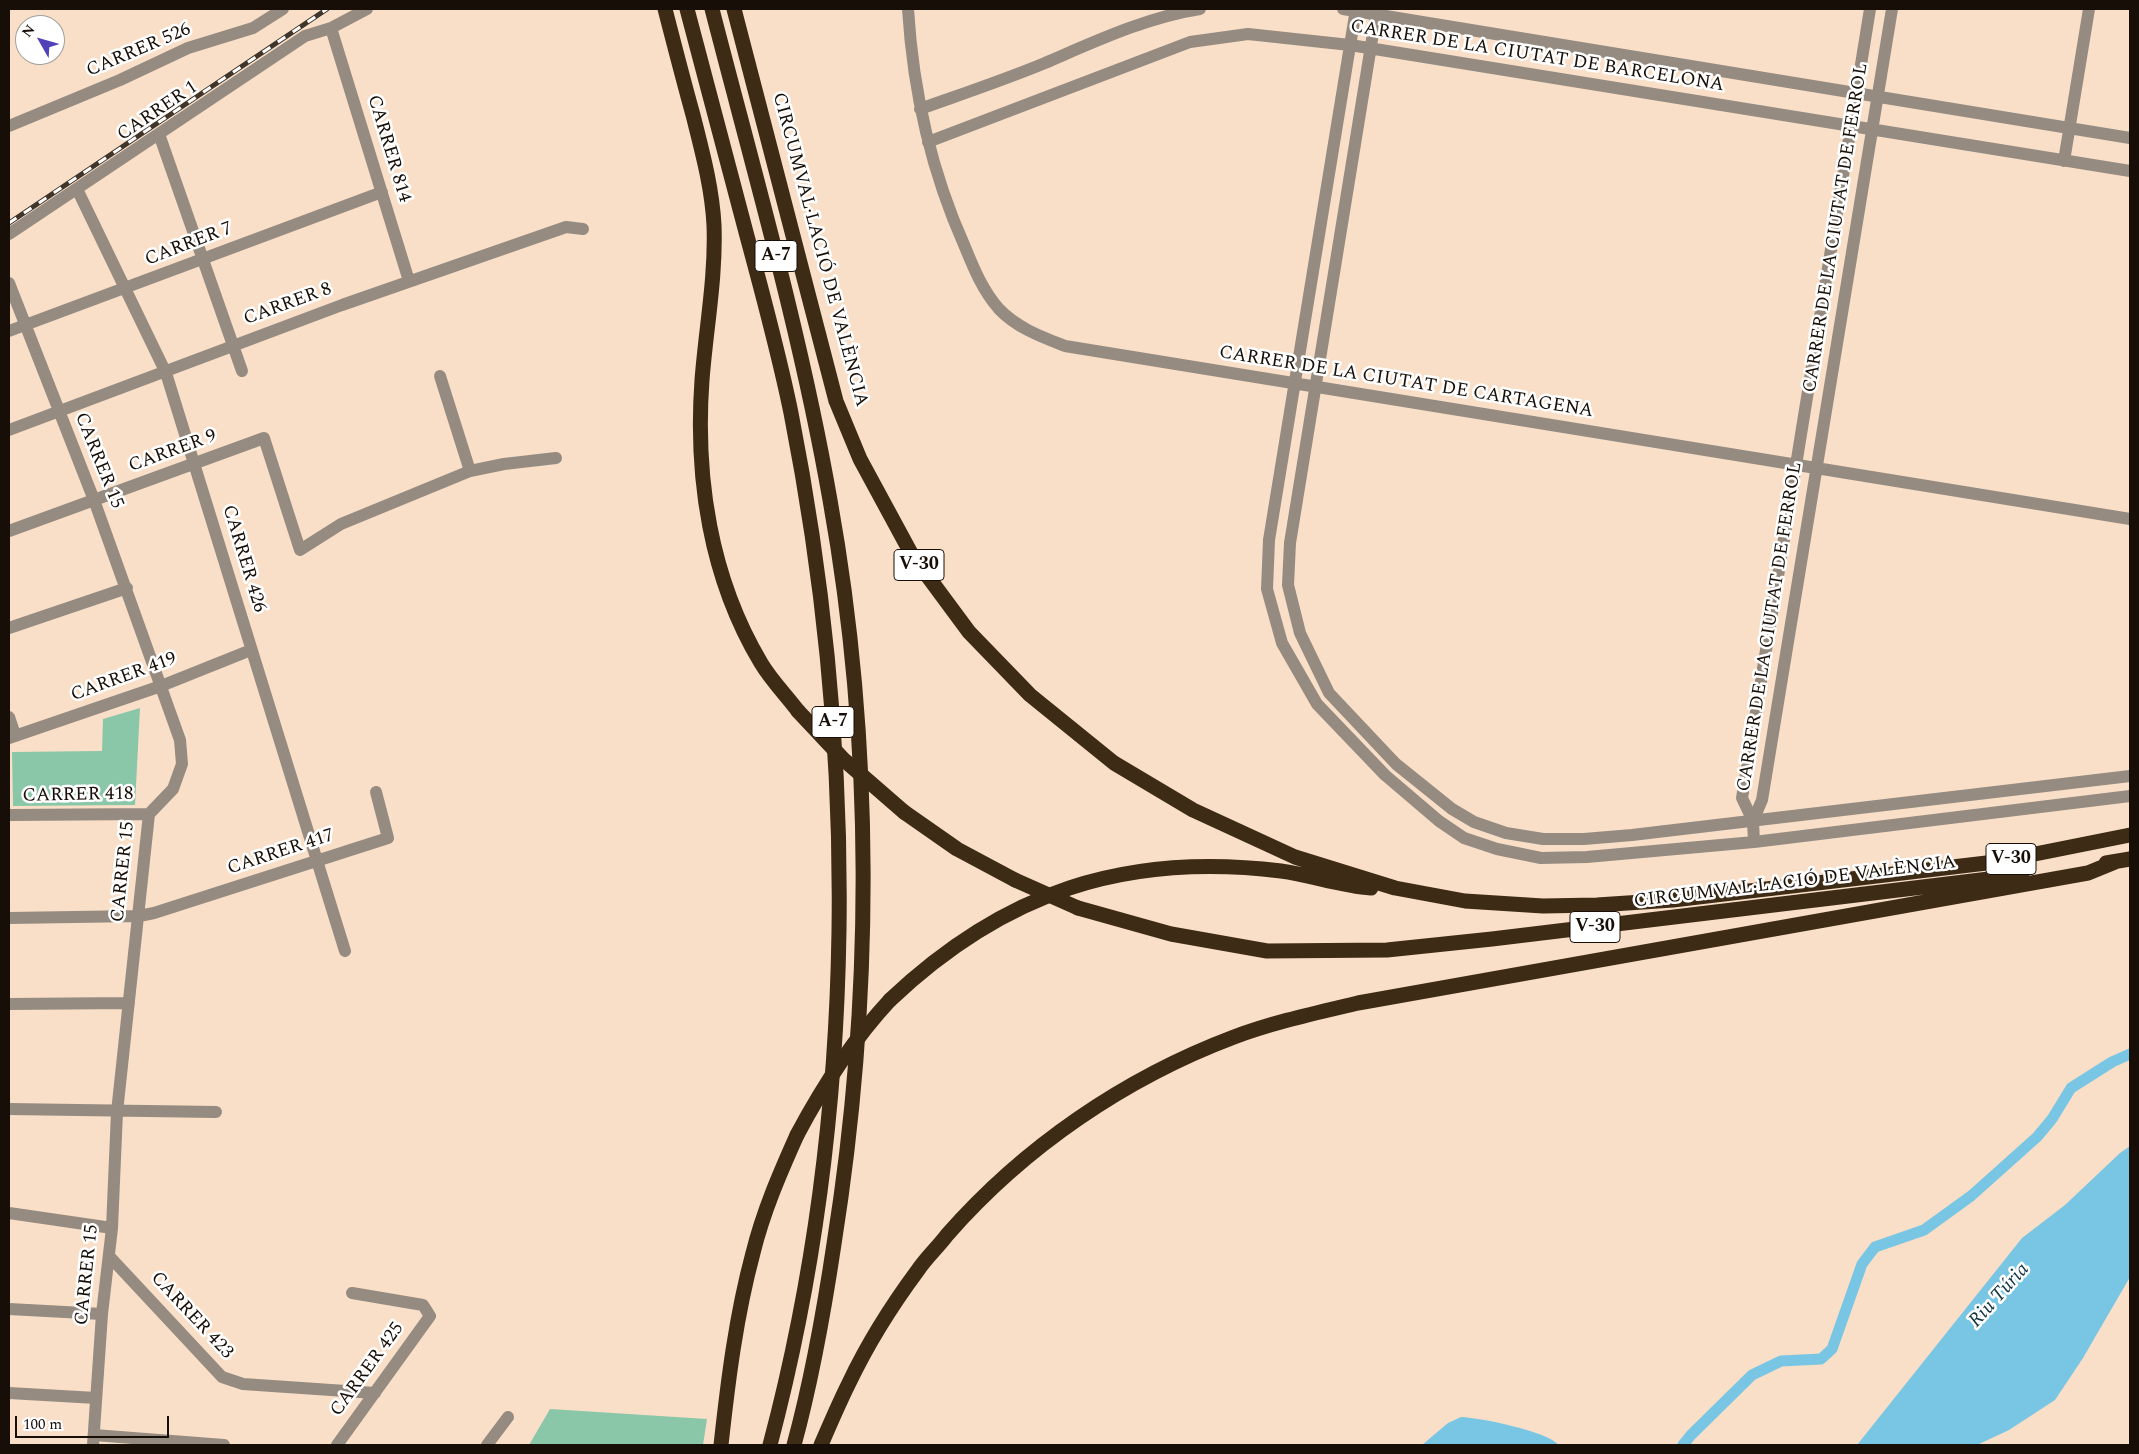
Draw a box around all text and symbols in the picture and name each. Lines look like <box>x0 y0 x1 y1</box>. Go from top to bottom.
north arrow <box>15 15 65 65</box>
street label: CARRER DE LA CIUTAT DE BARCELONA <box>1348 16 1726 98</box>
street label: CARRER 526 <box>83 19 195 83</box>
text: N <box>17 20 40 42</box>
street label: CARRER DE LA CIUTAT DE FERROL <box>1800 62 1874 394</box>
street label: CARRER 1 <box>113 77 203 147</box>
street label: CIRCUMVAL·LACIÓ DE VALÈNCIA <box>766 90 872 410</box>
street label: CARRER 814 <box>361 93 415 205</box>
street label: CARRER 7 <box>142 218 236 272</box>
road number: A-7 <box>755 240 797 272</box>
street label: CARRER 8 <box>241 279 335 331</box>
street label: CARRER DE LA CIUTAT DE CARTAGENA <box>1217 342 1595 424</box>
street label: CARRER 15 <box>68 410 128 512</box>
street label: CARRER 9 <box>126 426 220 478</box>
street label: CARRER DE LA CIUTAT DE FERROL <box>1734 461 1808 793</box>
street label: CARRER 426 <box>216 503 270 615</box>
road number: V-30 <box>894 550 944 580</box>
street label: CARRER 419 <box>68 648 180 708</box>
road number: A-7 <box>812 706 854 738</box>
street label: CARRER 418 <box>22 784 134 808</box>
street label: CARRER 15 <box>107 820 141 924</box>
street label: CARRER 417 <box>225 825 337 881</box>
road number: V-30 <box>1986 844 2036 874</box>
street label: CIRCUMVAL·LACIÓ DE VALÈNCIA <box>1633 852 1957 914</box>
road number: V-30 <box>1570 912 1620 942</box>
street label: CARRER 15 <box>71 1223 105 1327</box>
water label: Riu Túria <box>1965 1259 2035 1333</box>
street label: CARRER 423 <box>145 1268 237 1364</box>
street label: CARRER 425 <box>326 1318 410 1422</box>
scale bar <box>18 1406 171 1438</box>
text: 100 m <box>23 1413 62 1436</box>

